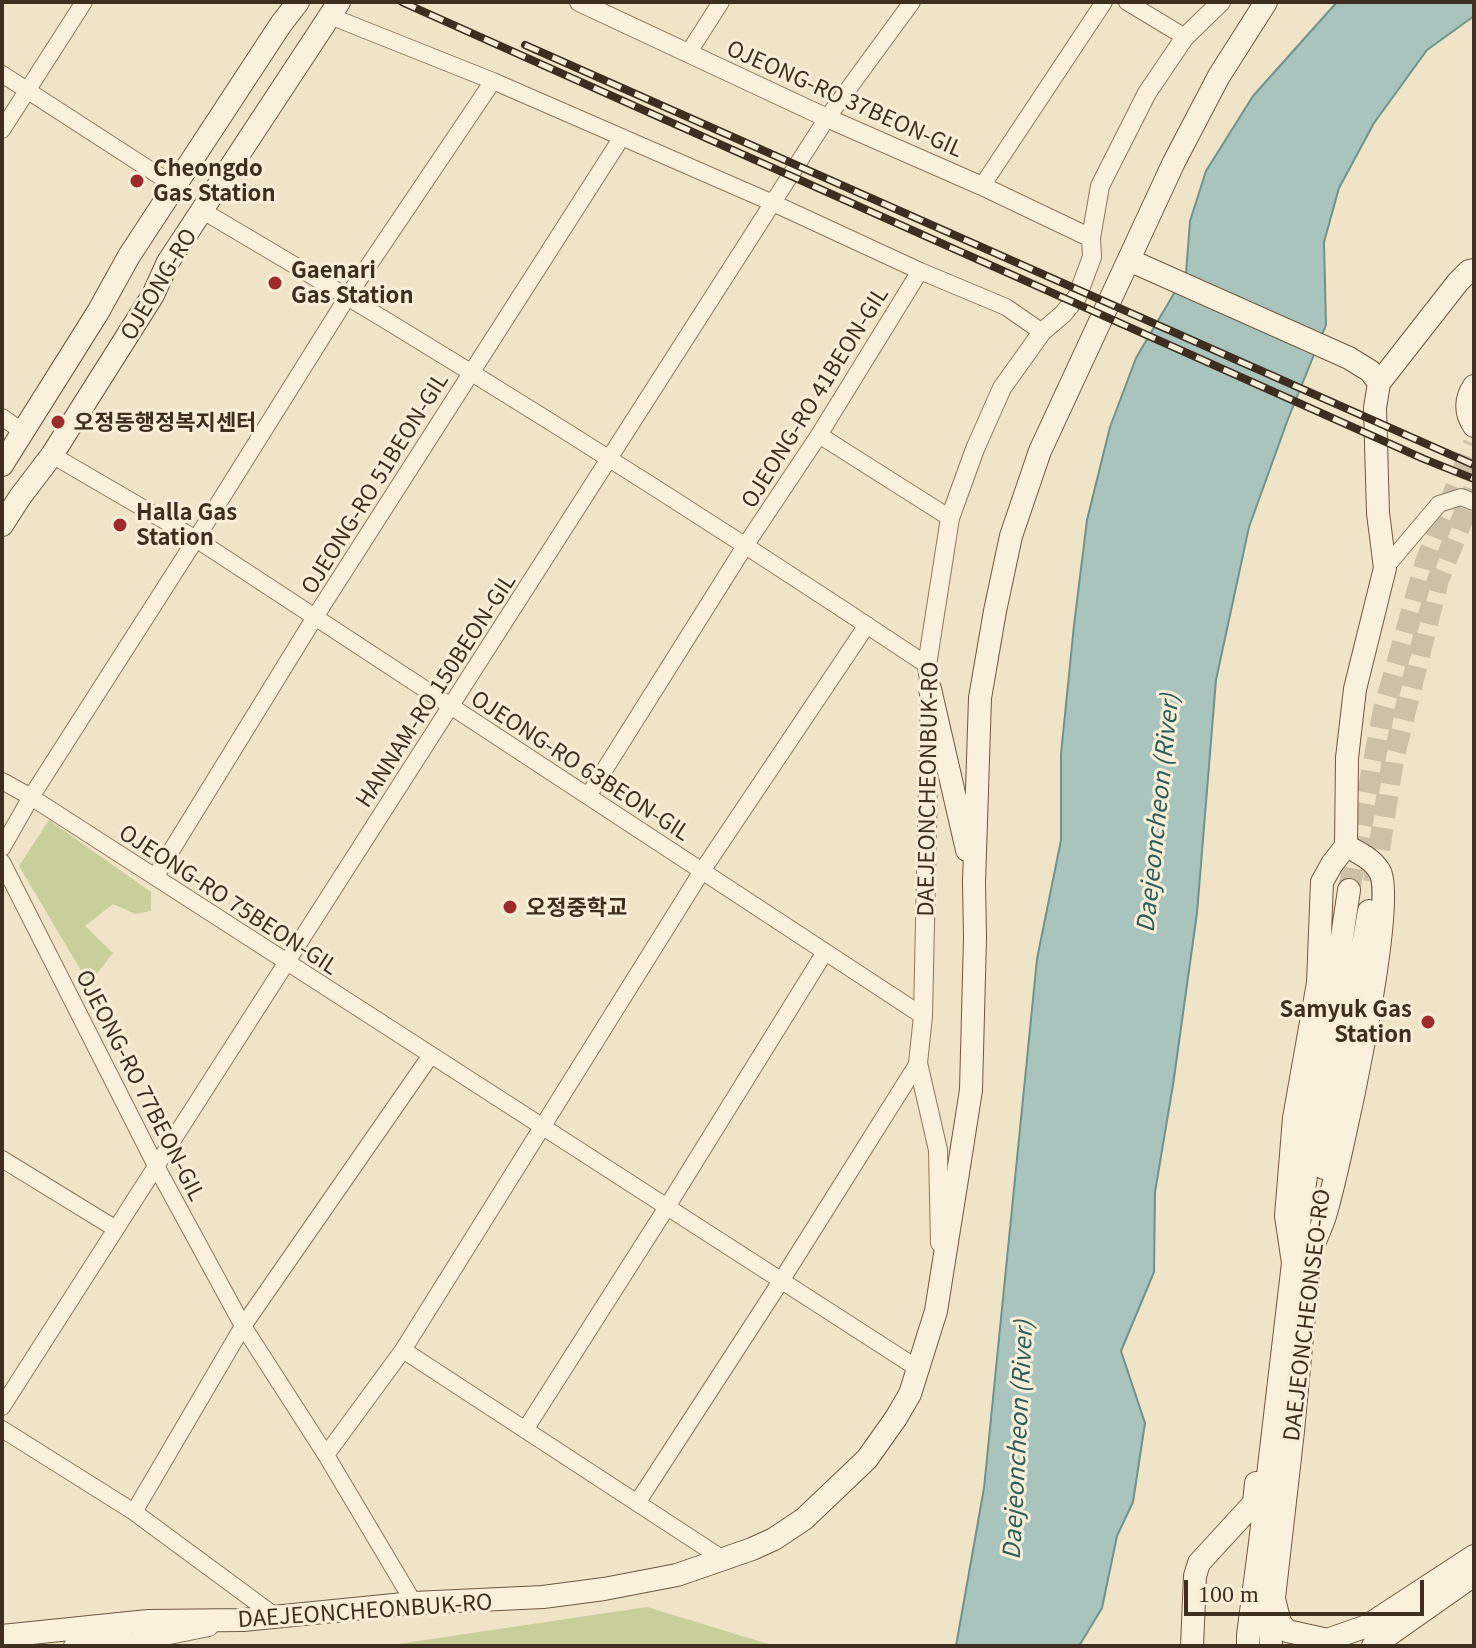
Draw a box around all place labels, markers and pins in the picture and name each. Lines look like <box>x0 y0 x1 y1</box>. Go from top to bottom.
place label: Cheongdo Gas Station <box>153 155 275 206</box>
marker: Cheongdo Gas Station <box>128 172 146 190</box>
place label: Gaenari Gas Station <box>291 257 413 308</box>
marker: Gaenari Gas Station <box>266 274 284 292</box>
place label: 오정동행정복지센터 <box>74 409 256 435</box>
marker: 오정동행정복지센터 <box>49 413 67 431</box>
place label: Halla Gas Station <box>136 499 237 550</box>
marker: Halla Gas Station <box>111 516 129 534</box>
place label: 오정중학교 <box>526 894 627 920</box>
marker: 오정중학교 <box>501 898 519 916</box>
place label: Samyuk Gas Station <box>1279 996 1412 1048</box>
marker: Samyuk Gas Station <box>1419 1013 1437 1031</box>

